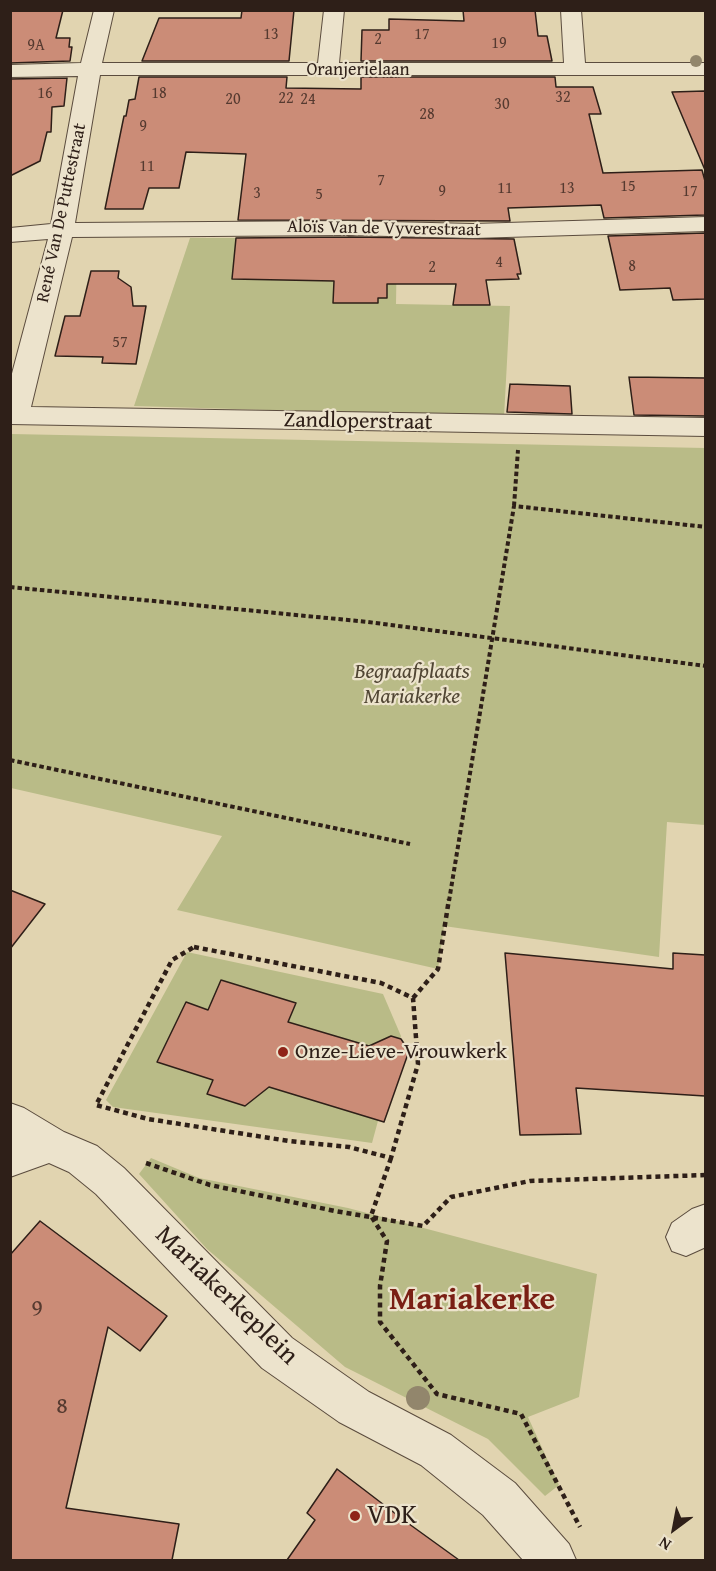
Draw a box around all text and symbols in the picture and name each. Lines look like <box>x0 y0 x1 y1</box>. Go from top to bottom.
house number: 13 <box>263 25 279 45</box>
house number: 17 <box>414 25 430 45</box>
house number: 2 <box>374 30 382 50</box>
house number: 19 <box>491 34 507 54</box>
house number: 9A <box>27 36 45 56</box>
street label: Oranjerielaan <box>306 59 410 81</box>
house number: 16 <box>37 84 53 104</box>
house number: 18 <box>151 84 167 104</box>
house number: 32 <box>555 88 571 108</box>
house number: 22 <box>278 89 294 109</box>
house number: 20 <box>225 90 241 110</box>
house number: 24 <box>300 90 316 110</box>
house number: 30 <box>494 95 510 115</box>
house number: 28 <box>419 105 435 125</box>
house number: 9 <box>139 117 147 137</box>
street label: René Van De Puttestraat <box>32 121 92 305</box>
house number: 11 <box>139 157 155 177</box>
house number: 7 <box>377 171 385 191</box>
house number: 15 <box>620 177 636 197</box>
house number: 11 <box>497 179 513 199</box>
house number: 13 <box>559 179 575 199</box>
house number: 9 <box>438 182 446 202</box>
house number: 17 <box>682 182 698 202</box>
house number: 3 <box>253 184 261 204</box>
house number: 5 <box>315 185 323 205</box>
street label: Aloïs Van de Vyverestraat <box>287 217 481 241</box>
house number: 4 <box>495 253 503 273</box>
house number: 8 <box>628 257 636 277</box>
house number: 2 <box>428 258 436 278</box>
house number: 57 <box>112 333 128 353</box>
street label: Zandloperstraat <box>283 408 433 436</box>
park label: Begraafplaats Mariakerke <box>354 659 470 710</box>
place label: Onze-Lieve-Vrouwkerk <box>295 1039 507 1065</box>
marker: Onze-Lieve-Vrouwkerk <box>276 1045 290 1059</box>
street label: Mariakerkeplein <box>148 1219 304 1373</box>
district label: Mariakerke <box>389 1282 555 1320</box>
house number: 9 <box>31 1295 43 1323</box>
house number: 8 <box>56 1393 68 1421</box>
north arrow <box>644 1499 704 1559</box>
place label: VDK <box>367 1500 417 1532</box>
marker: VDK <box>348 1509 362 1523</box>
text: N <box>654 1531 675 1557</box>

